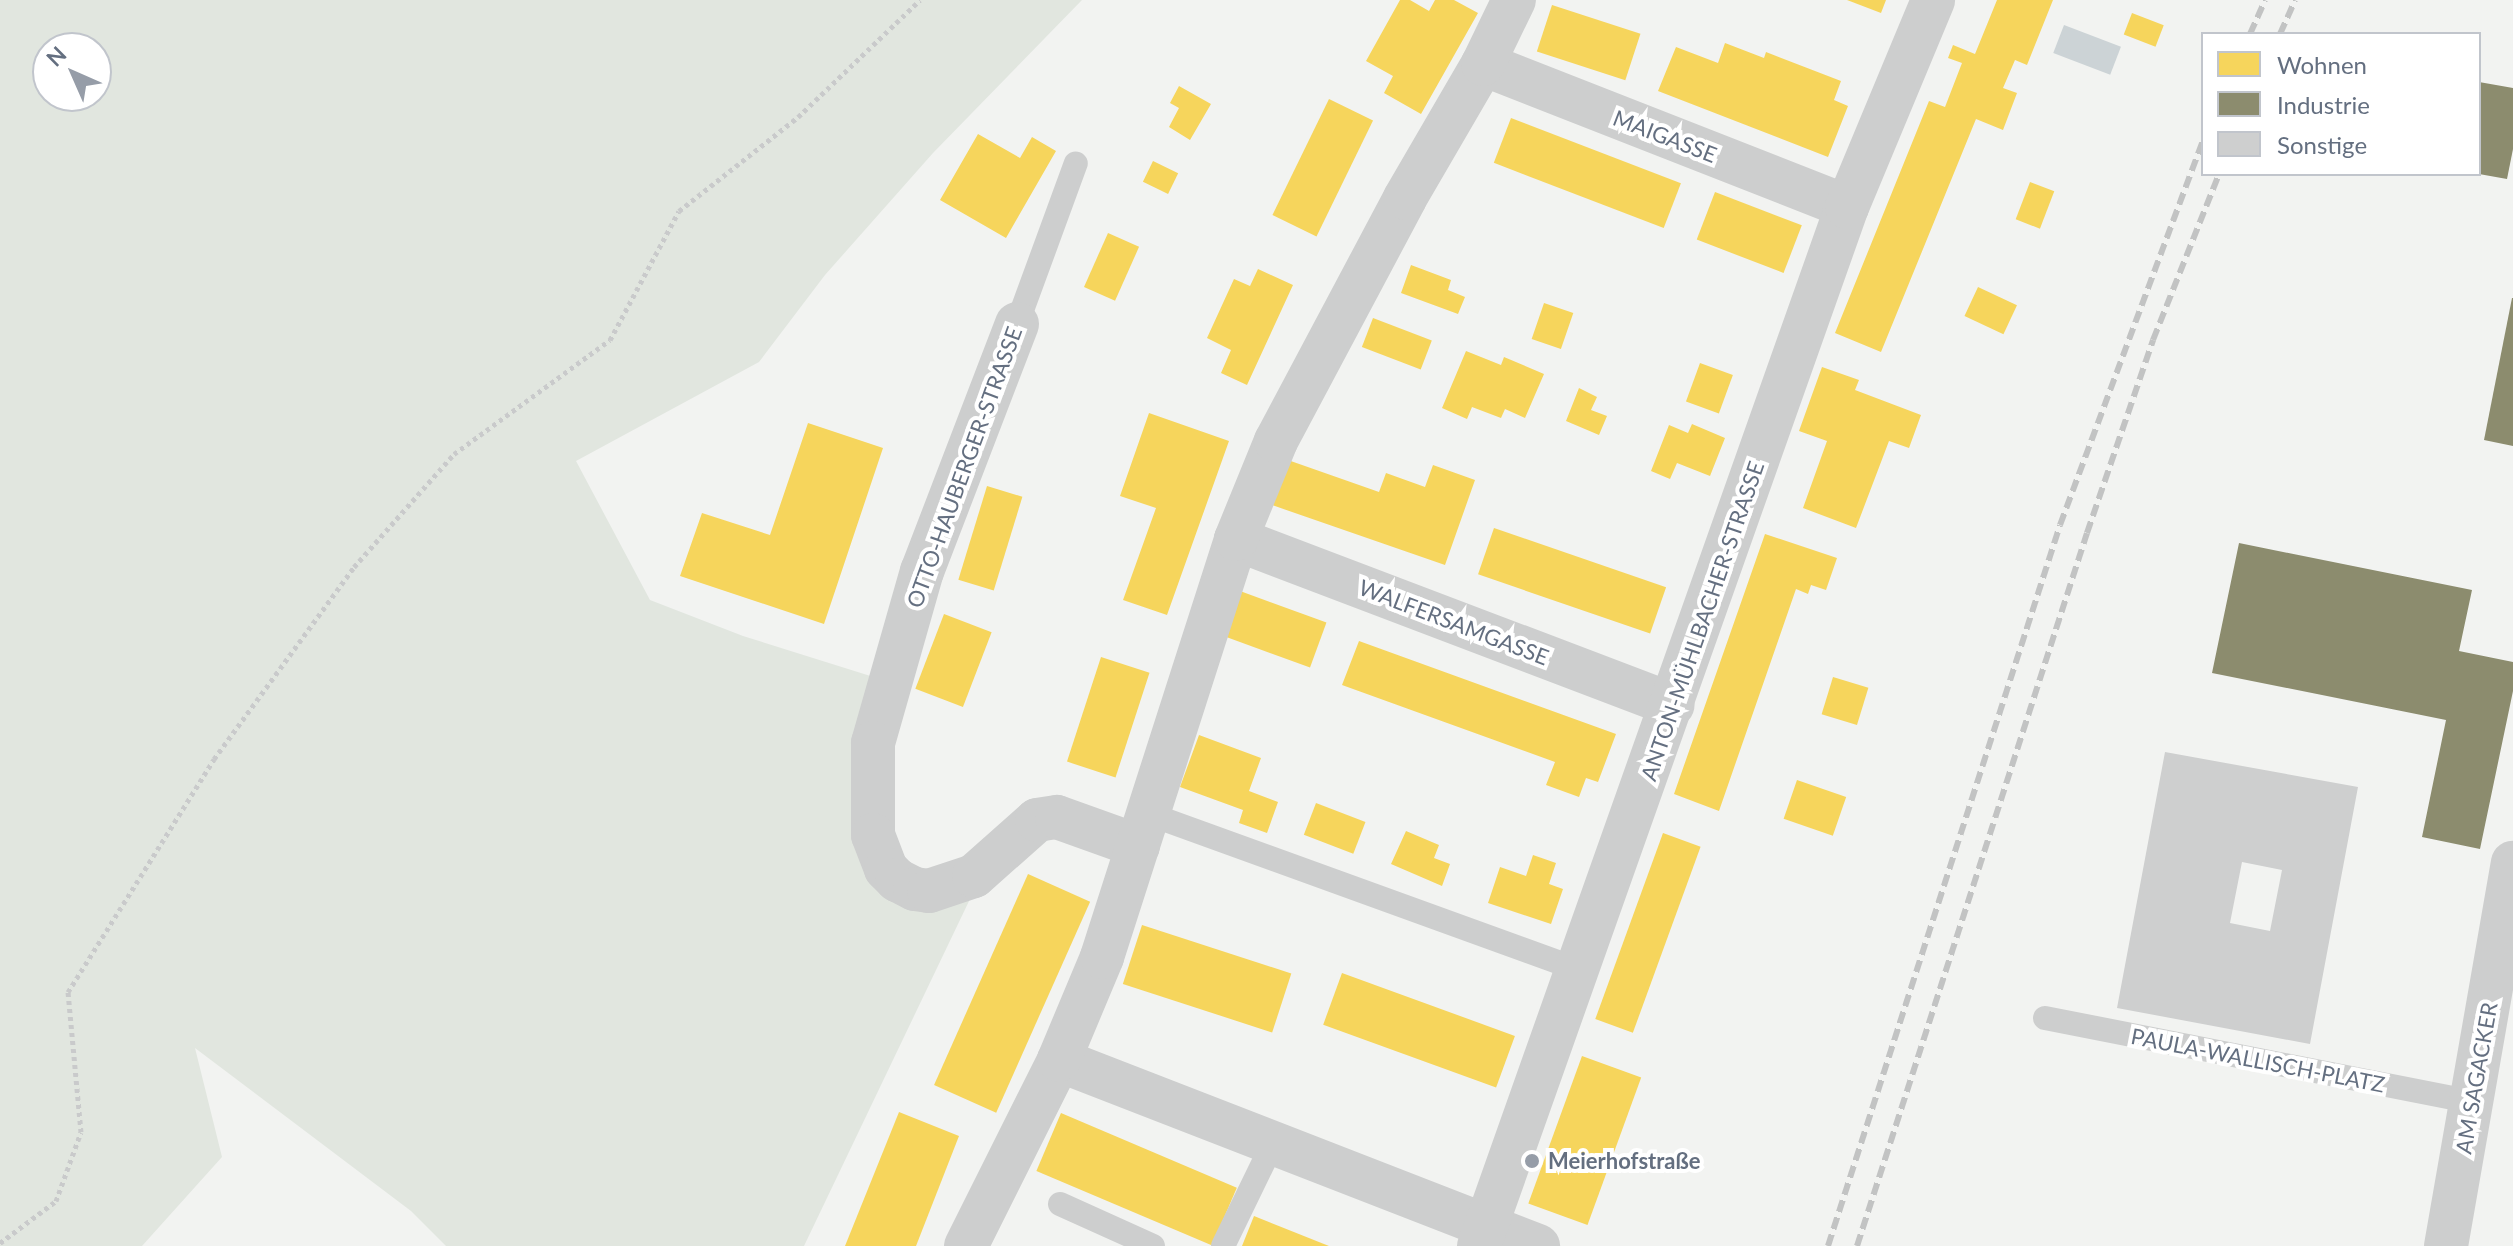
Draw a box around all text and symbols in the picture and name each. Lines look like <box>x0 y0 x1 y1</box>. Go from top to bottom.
north arrow <box>32 32 112 112</box>
legend <box>2201 32 2481 176</box>
text: N <box>41 41 72 72</box>
text: Wohnen <box>2277 50 2367 79</box>
text: Industrie <box>2277 90 2370 119</box>
street label: MAIGASSE <box>1609 104 1721 168</box>
text: Sonstige <box>2277 130 2367 159</box>
street label: OTTO-HAUBERGER-STRASSE <box>901 323 1027 611</box>
street label: ANTON-MÜHLBACHER-STRASSE <box>1635 458 1769 784</box>
street label: WALFERSAMGASSE <box>1355 574 1553 670</box>
street label: AM SAGACKER <box>2450 1000 2502 1156</box>
street label: PAULA-WALLISCH-PLATZ <box>2129 1022 2387 1098</box>
place label: Meierhofstraße <box>1548 1148 1700 1174</box>
marker: Meierhofstraße <box>1523 1152 1541 1170</box>

